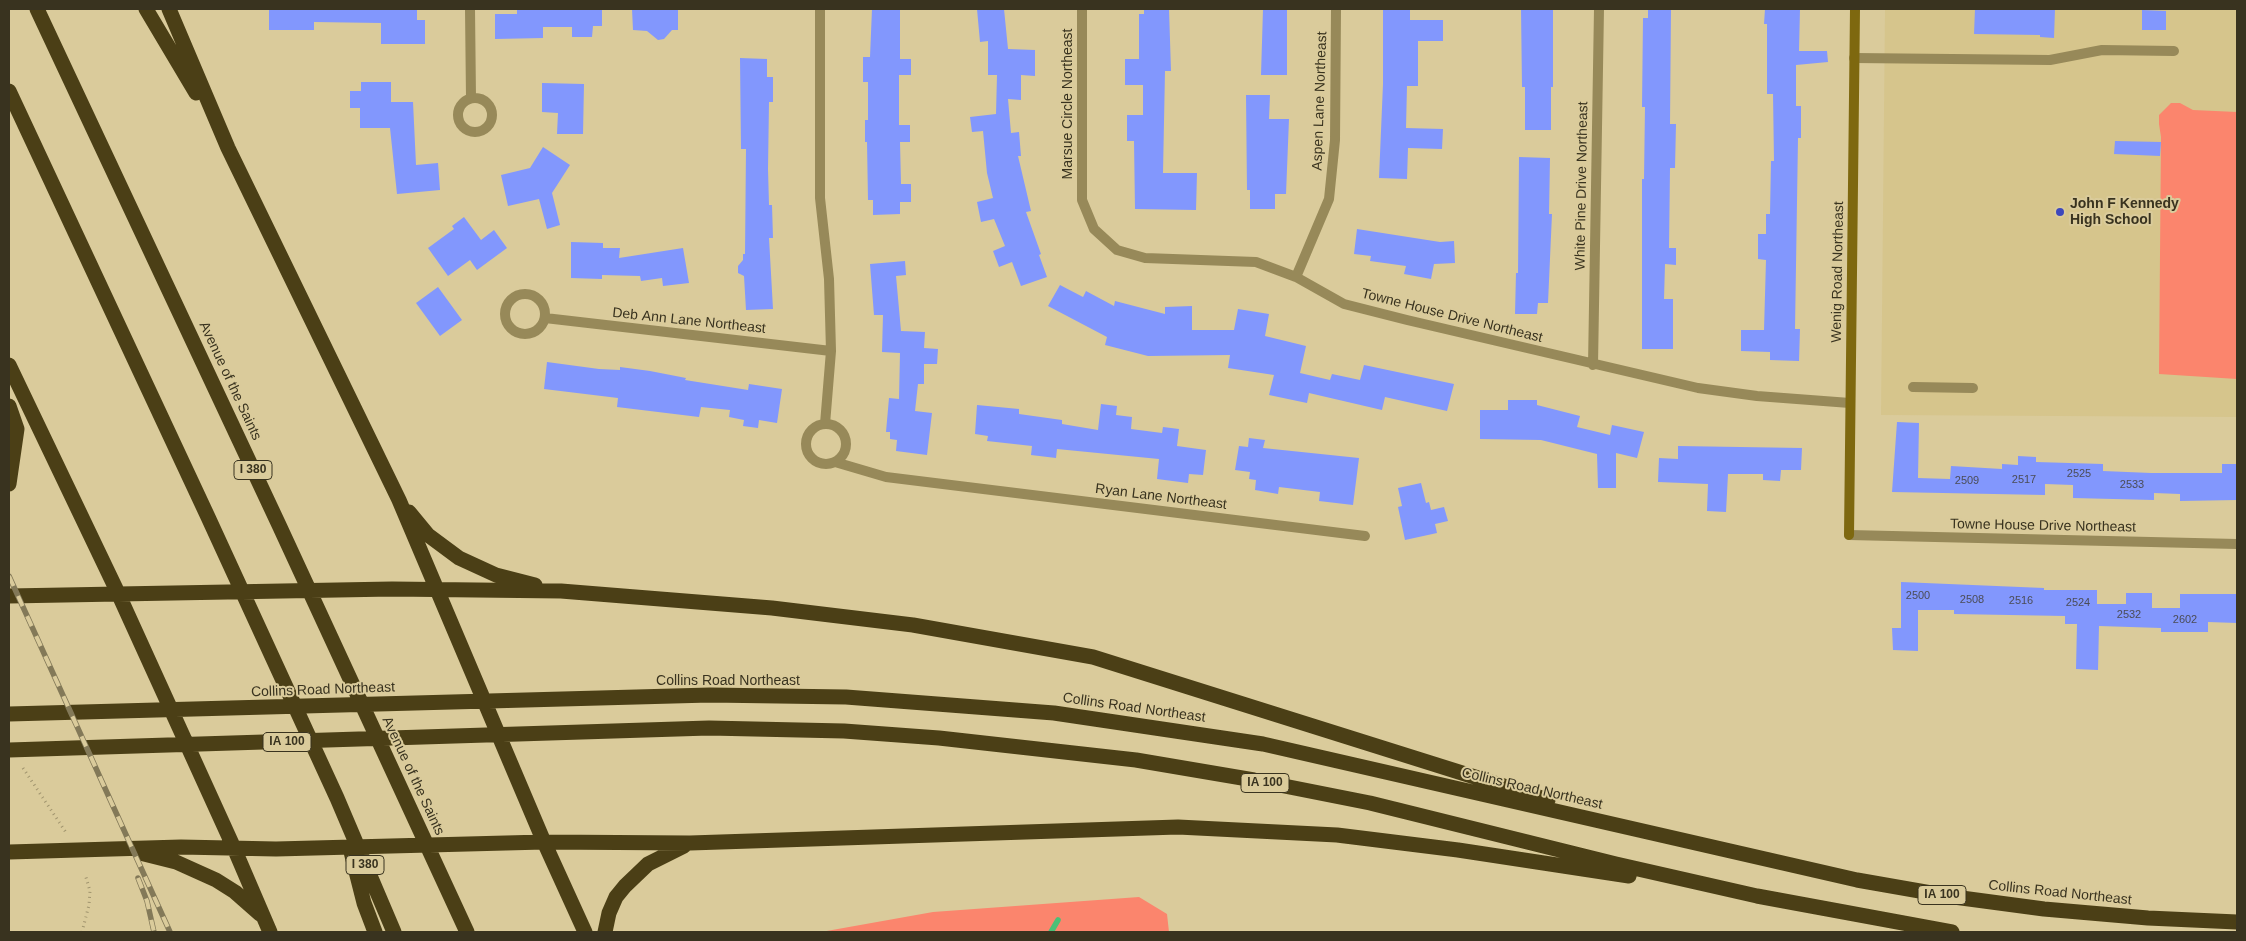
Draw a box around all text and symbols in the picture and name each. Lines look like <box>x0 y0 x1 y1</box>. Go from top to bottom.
street label: Marsue Circle Northeast <box>1060 29 1076 179</box>
street label: Aspen Lane Northeast <box>1309 31 1331 171</box>
street label: White Pine Drive Northeast <box>1572 101 1592 271</box>
place label: John F Kennedy High School <box>2070 196 2179 228</box>
street label: Wenig Road Northeast <box>1828 201 1848 343</box>
marker: John F Kennedy High School <box>2054 206 2066 218</box>
street label: Towne House Drive Northeast <box>1360 285 1544 347</box>
street label: Deb Ann Lane Northeast <box>611 305 767 337</box>
street label: Avenue of the Saints <box>195 319 265 443</box>
road number: I 380 <box>234 460 272 480</box>
house number: 2525 <box>2067 467 2091 481</box>
house number: 2517 <box>2012 473 2036 487</box>
house number: 2509 <box>1955 474 1979 488</box>
house number: 2533 <box>2120 478 2144 492</box>
street label: Ryan Lane Northeast <box>1094 481 1228 513</box>
street label: Towne House Drive Northeast <box>1950 516 2136 536</box>
house number: 2500 <box>1906 589 1930 603</box>
house number: 2508 <box>1960 593 1984 607</box>
house number: 2516 <box>2009 594 2033 608</box>
house number: 2524 <box>2066 596 2090 610</box>
house number: 2532 <box>2117 608 2141 622</box>
house number: 2602 <box>2173 613 2197 627</box>
street label: Collins Road Northeast <box>656 673 800 689</box>
street label: Collins Road Northeast <box>251 679 395 701</box>
street label: Collins Road Northeast <box>1062 690 1206 726</box>
street label: Avenue of the Saints <box>378 714 448 838</box>
road number: IA 100 <box>263 732 311 752</box>
street label: Collins Road Northeast <box>1460 765 1604 813</box>
road number: IA 100 <box>1241 774 1289 792</box>
road number: I 380 <box>346 856 384 874</box>
street label: Collins Road Northeast <box>1988 877 2132 909</box>
road number: IA 100 <box>1918 886 1966 904</box>

